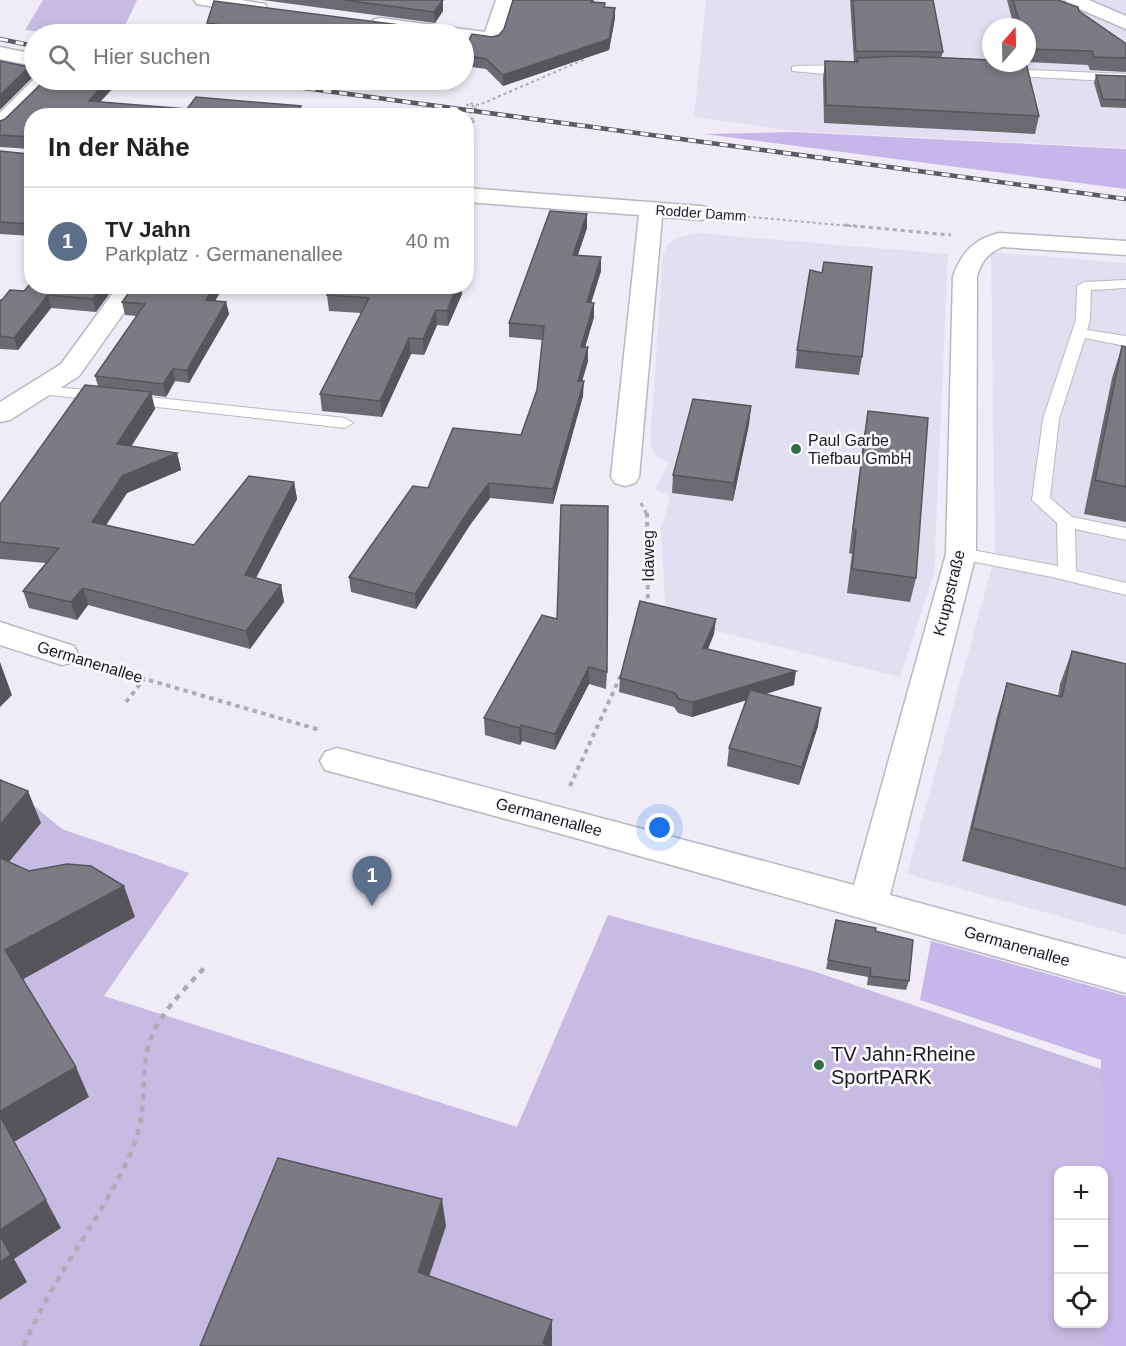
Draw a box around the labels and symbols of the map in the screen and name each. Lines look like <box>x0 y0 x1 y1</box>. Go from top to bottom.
north arrow <box>982 18 1036 72</box>
street label: Rodder Damm <box>655 202 747 224</box>
place label: Paul Garbe Tiefbau GmbH <box>808 432 911 467</box>
marker: Paul Garbe Tiefbau GmbH <box>789 442 803 456</box>
street label: Idaweg <box>640 530 657 582</box>
street label: Kruppstraße <box>930 548 968 638</box>
street label: Germanenallee <box>35 638 145 686</box>
street label: Germanenallee <box>494 795 604 839</box>
your location <box>645 813 674 842</box>
pin: 1 <box>352 856 392 906</box>
street label: Germanenallee <box>962 923 1072 969</box>
place label: TV Jahn-Rheine SportPARK <box>831 1043 976 1088</box>
marker: TV Jahn-Rheine SportPARK <box>812 1058 826 1072</box>

